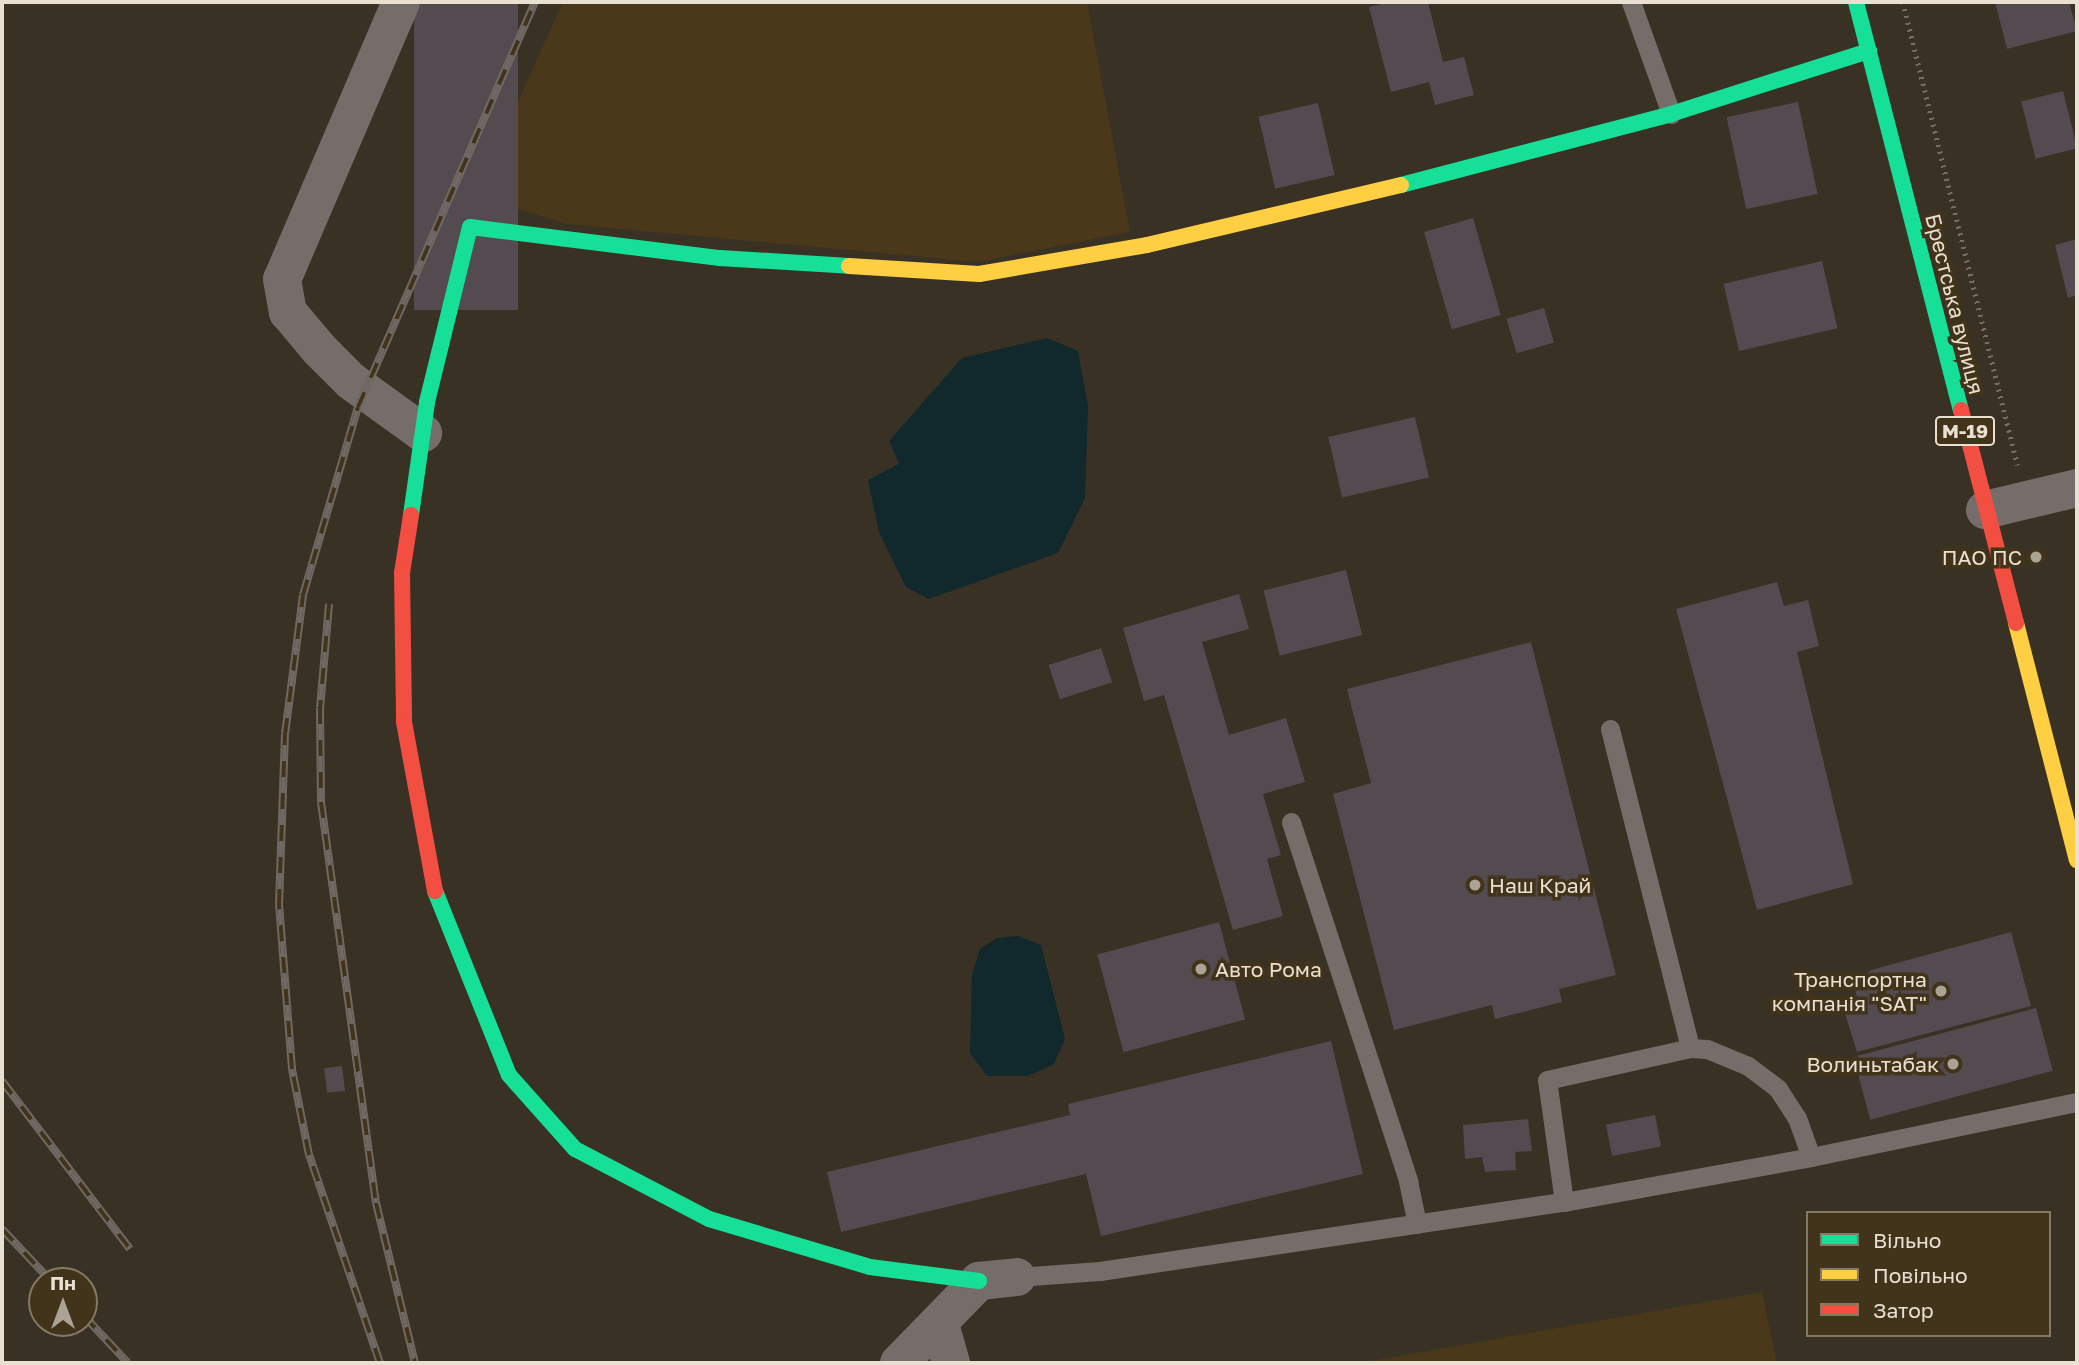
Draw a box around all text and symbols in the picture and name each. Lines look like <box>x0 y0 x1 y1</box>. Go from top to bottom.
street label: Брестська вулиця <box>1920 211 1990 397</box>
road number: М-19 <box>1934 416 1996 446</box>
place label: ПАО ПС <box>1942 544 2022 570</box>
marker: ПАО ПС <box>2028 549 2044 565</box>
place label: Наш Край <box>1489 872 1591 898</box>
marker: Наш Край <box>1467 877 1483 893</box>
place label: Авто Рома <box>1215 956 1322 982</box>
marker: Авто Рома <box>1193 961 1209 977</box>
place label: Транспортна компанія "SAT" <box>1772 966 1927 1016</box>
marker: Транспортна компанія "SAT" <box>1933 983 1949 999</box>
place label: Волиньтабак <box>1806 1051 1939 1077</box>
marker: Волиньтабак <box>1945 1056 1961 1072</box>
legend <box>1806 1211 2051 1337</box>
text: Вільно <box>1873 1227 1941 1253</box>
text: Повільно <box>1873 1262 1968 1288</box>
north arrow <box>28 1267 98 1337</box>
text: Пн <box>50 1271 76 1294</box>
text: Затор <box>1873 1297 1934 1323</box>

